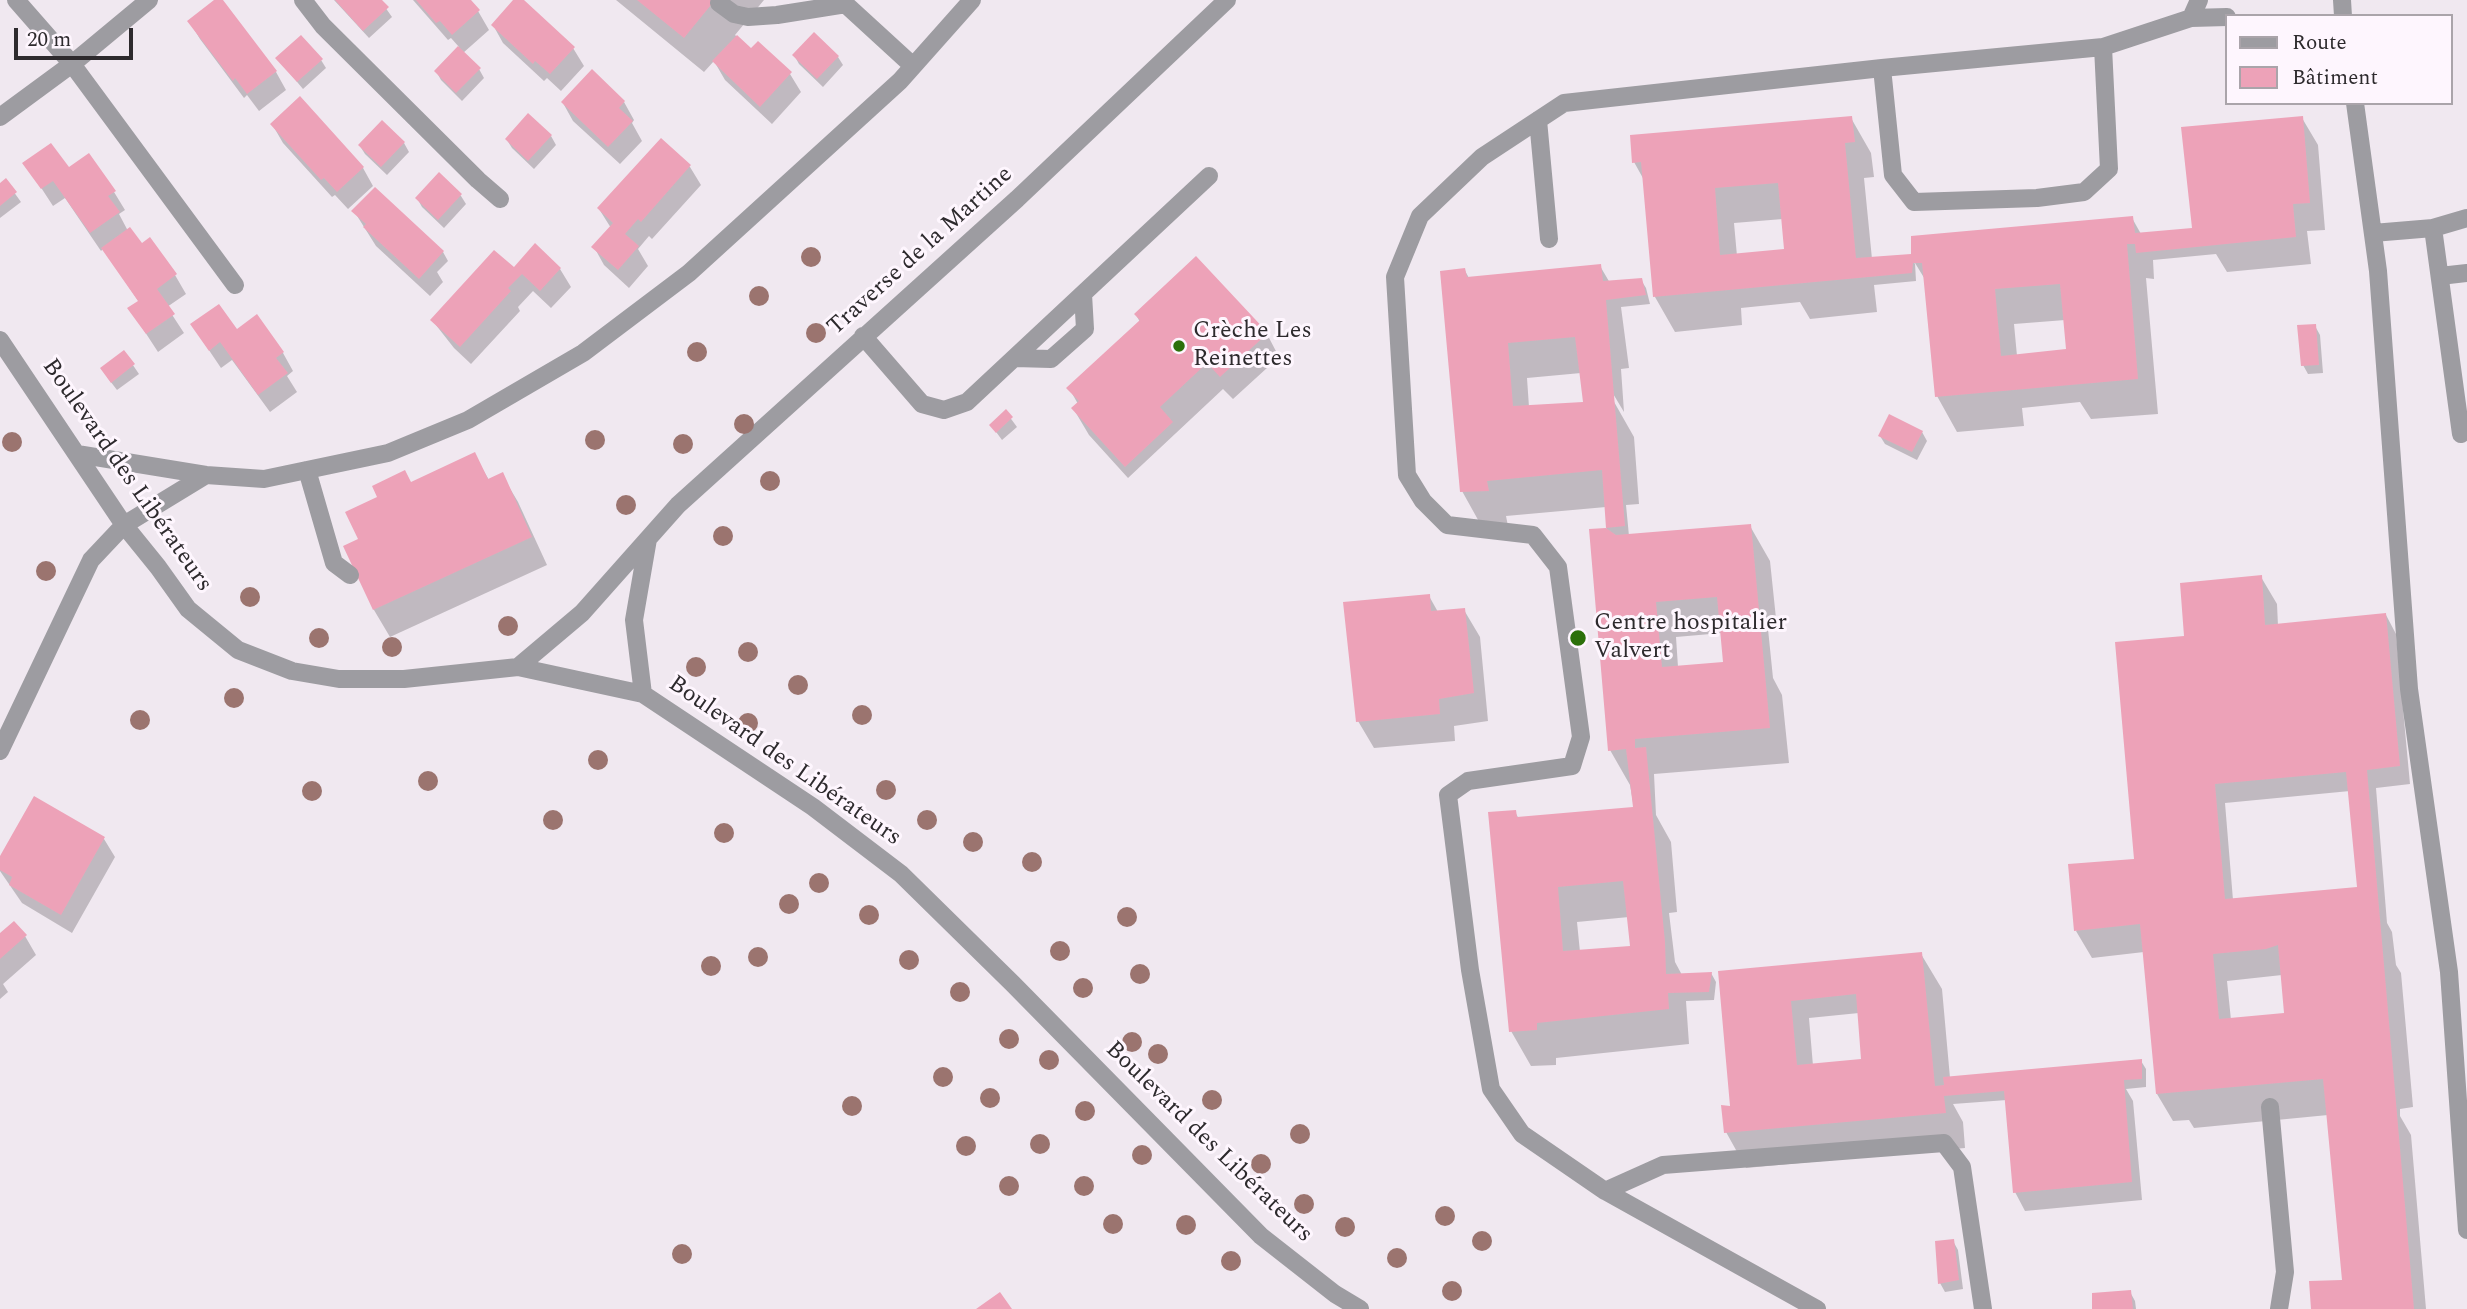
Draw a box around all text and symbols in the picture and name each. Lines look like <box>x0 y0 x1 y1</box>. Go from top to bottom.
scale bar <box>18 14 136 58</box>
legend <box>2226 14 2453 105</box>
text: 20 m <box>27 24 71 56</box>
text: Route <box>2292 27 2347 59</box>
text: Bâtiment <box>2292 62 2378 94</box>
street label: Traverse de la Martine <box>822 161 1020 343</box>
place label: Crèche Les Reinettes <box>1193 318 1312 374</box>
marker: Crèche Les Reinettes <box>1171 338 1187 354</box>
street label: Boulevard des Libérateurs <box>35 354 217 598</box>
place label: Centre hospitalier Valvert <box>1594 610 1787 666</box>
marker: Centre hospitalier Valvert <box>1568 628 1588 648</box>
street label: Boulevard des Libérateurs <box>662 671 906 853</box>
street label: Boulevard des Libérateurs <box>1098 1036 1318 1250</box>

